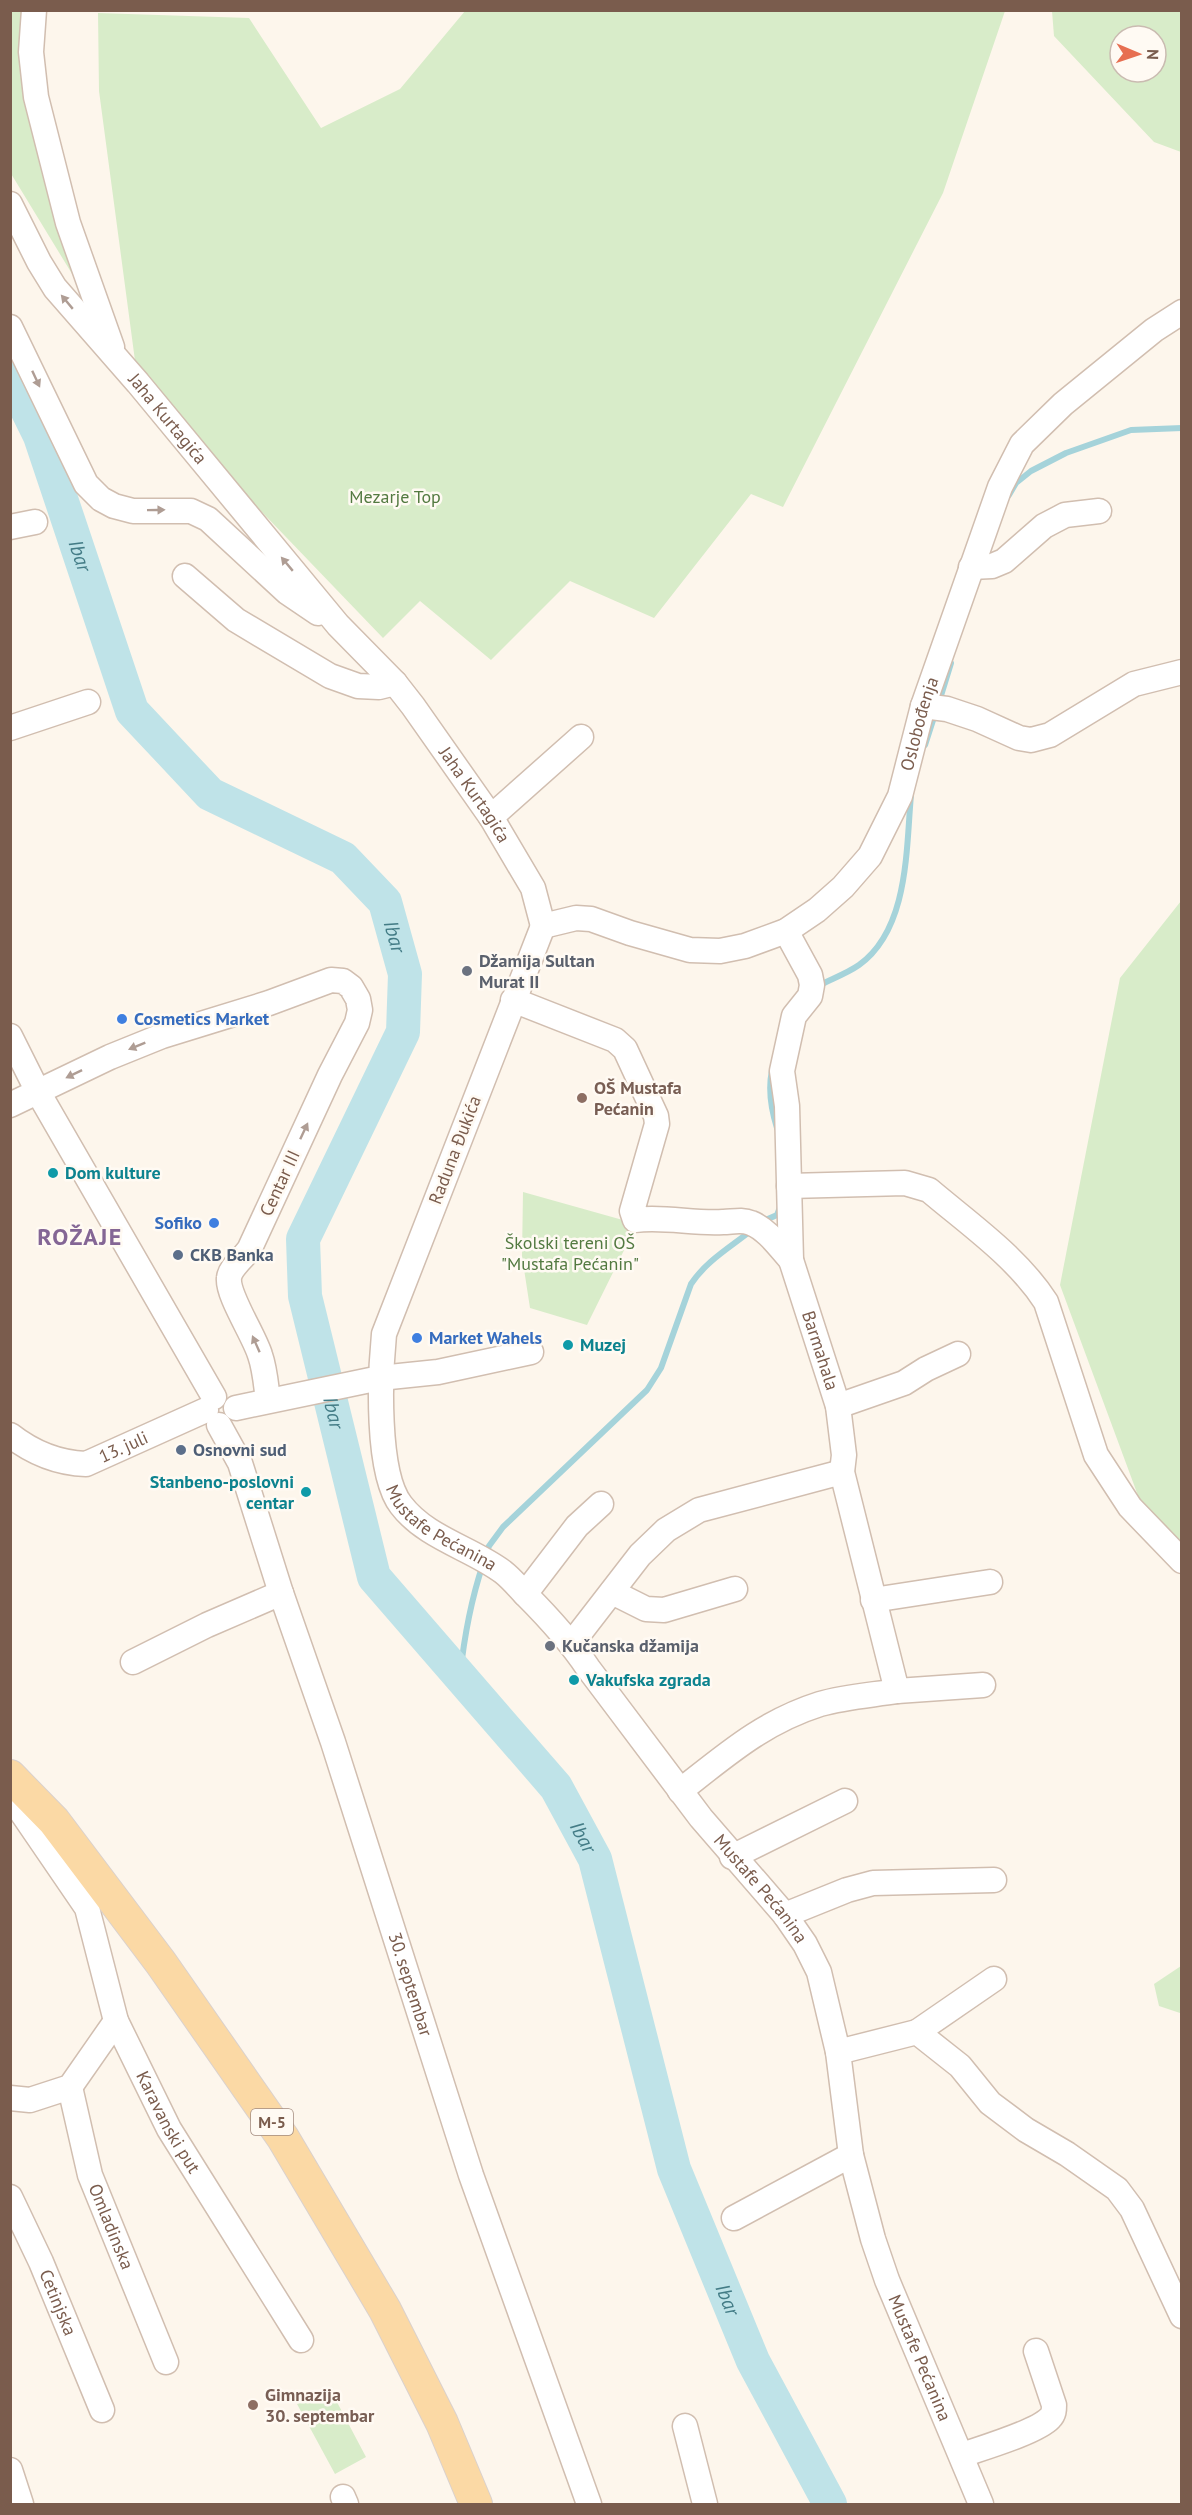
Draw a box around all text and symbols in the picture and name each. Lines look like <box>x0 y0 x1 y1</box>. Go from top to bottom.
north arrow <box>1108 24 1168 84</box>
text: N <box>1143 49 1163 60</box>
one-way arrow <box>61 295 74 310</box>
street label: Jaha Kurtagića <box>123 367 212 469</box>
one-way arrow <box>32 371 41 388</box>
park label: Mezarje Top <box>349 485 441 508</box>
one-way arrow <box>147 506 166 515</box>
water label: Ibar <box>63 536 98 576</box>
one-way arrow <box>281 557 294 572</box>
street label: Oslobođenja <box>895 674 943 773</box>
street label: Jaha Kurtagića <box>434 741 516 847</box>
water label: Ibar <box>378 917 412 957</box>
place label: Džamija Sultan Murat II <box>479 949 595 993</box>
marker: Džamija Sultan Murat II <box>460 964 474 978</box>
place label: Cosmetics Market <box>134 1007 270 1030</box>
marker: Cosmetics Market <box>115 1012 129 1026</box>
one-way arrow <box>128 1042 146 1051</box>
one-way arrow <box>65 1070 82 1079</box>
place label: OŠ Mustafa Pećanin <box>594 1076 682 1120</box>
marker: OŠ Mustafa Pećanin <box>575 1091 589 1105</box>
street label: Raduna Ðukića <box>423 1092 486 1207</box>
one-way arrow <box>300 1123 309 1140</box>
street label: Centar III <box>254 1146 305 1220</box>
place label: Dom kulture <box>65 1161 161 1184</box>
marker: Dom kulture <box>46 1166 60 1180</box>
place label: Sofiko <box>155 1211 202 1234</box>
marker: Sofiko <box>207 1216 221 1230</box>
district label: ROŽAJE <box>37 1221 123 1252</box>
park label: Školski tereni OŠ "Mustafa Pećanin" <box>501 1231 639 1275</box>
place label: CKB Banka <box>190 1243 274 1266</box>
marker: CKB Banka <box>171 1248 185 1262</box>
street label: Barmahala <box>797 1308 844 1393</box>
place label: Market Wahels <box>429 1326 543 1349</box>
marker: Market Wahels <box>410 1331 424 1345</box>
place label: Muzej <box>580 1333 626 1356</box>
one-way arrow <box>251 1335 260 1352</box>
marker: Muzej <box>561 1338 575 1352</box>
water label: Ibar <box>317 1394 350 1433</box>
street label: 13. juli <box>95 1426 152 1468</box>
place label: Osnovni sud <box>193 1438 287 1461</box>
marker: Osnovni sud <box>174 1443 188 1457</box>
place label: Stanbeno-poslovni centar <box>150 1470 295 1514</box>
street label: Mustafe Pećanina <box>381 1481 501 1576</box>
marker: Stanbeno-poslovni centar <box>299 1485 313 1499</box>
place label: Kučanska džamija <box>562 1634 699 1657</box>
marker: Kučanska džamija <box>543 1639 557 1653</box>
place label: Vakufska zgrada <box>585 1668 711 1691</box>
marker: Vakufska zgrada <box>567 1673 581 1687</box>
water label: Ibar <box>564 1817 603 1859</box>
street label: Mustafe Pećanina <box>709 1829 813 1947</box>
street label: 30. septembar <box>383 1929 438 2039</box>
street label: Karavanski put <box>131 2067 206 2177</box>
road number: M-5 <box>251 2109 293 2135</box>
street label: Omladinska <box>84 2180 139 2273</box>
street label: Cetinjska <box>34 2266 82 2339</box>
water label: Ibar <box>709 2280 746 2321</box>
street label: Mustafe Pećanina <box>883 2291 957 2424</box>
place label: Gimnazija 30. septembar <box>265 2383 375 2427</box>
marker: Gimnazija 30. septembar <box>246 2398 260 2412</box>

